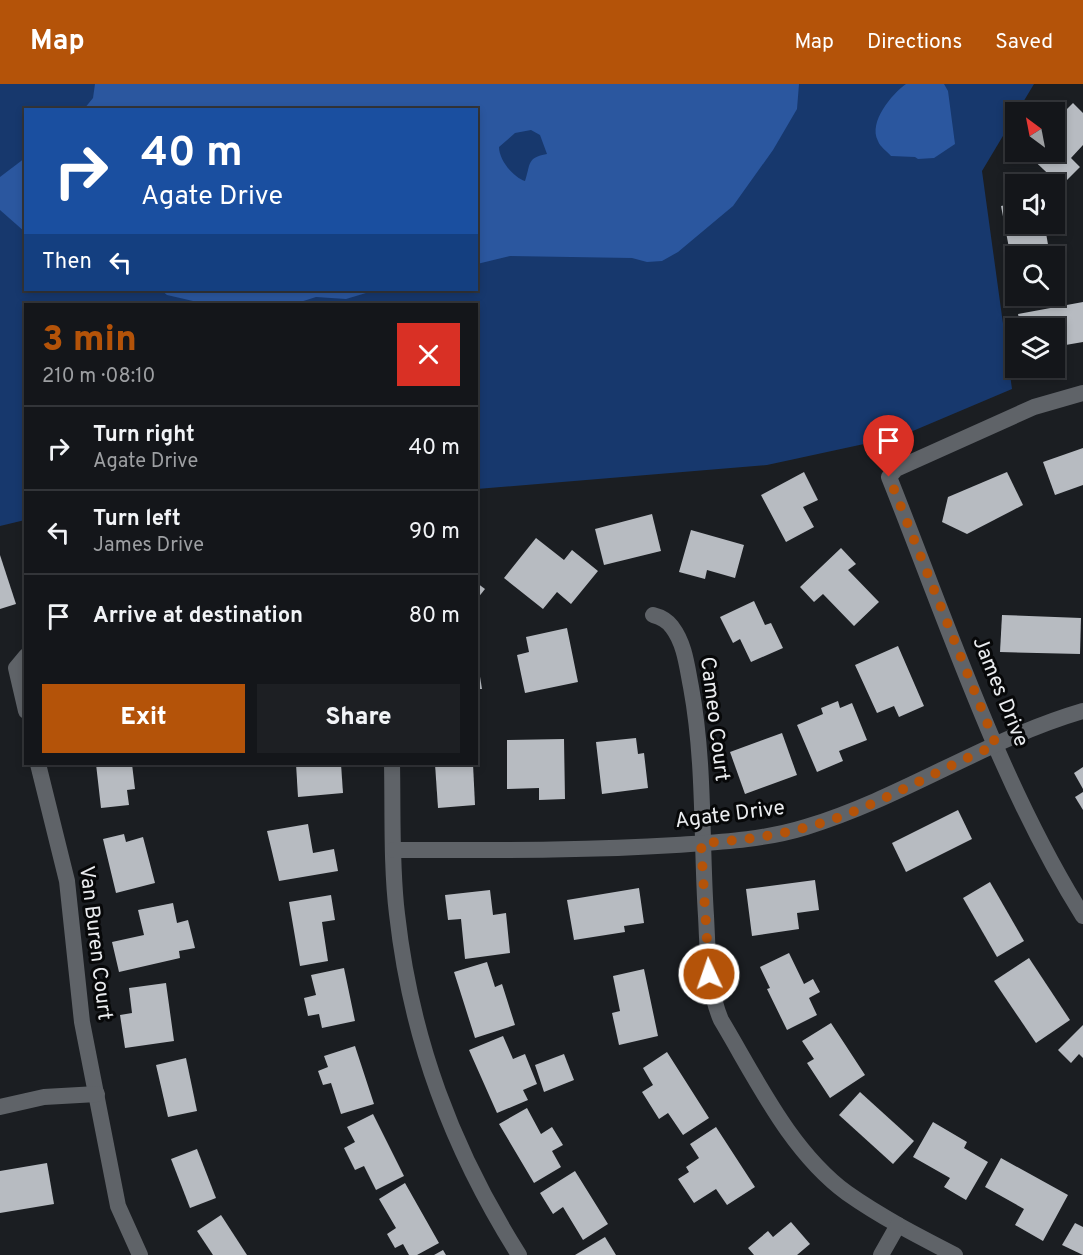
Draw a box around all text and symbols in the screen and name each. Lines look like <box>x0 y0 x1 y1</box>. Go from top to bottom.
text: Map <box>30 24 85 60</box>
text: Map <box>794 29 834 56</box>
text: Directions <box>867 29 962 56</box>
text: Saved <box>995 29 1053 56</box>
north arrow <box>1005 102 1065 162</box>
map controls <box>1005 102 1065 378</box>
text: 40 m <box>141 128 243 181</box>
icon: right <box>42 132 120 210</box>
button: sound <box>1005 174 1065 234</box>
text: Agate Drive <box>141 180 283 214</box>
icon: left <box>104 246 137 279</box>
button: search <box>1005 246 1065 306</box>
text: Then <box>42 249 92 276</box>
text: 3 min <box>42 318 137 364</box>
button: layers <box>1005 318 1065 378</box>
button: close <box>397 323 460 386</box>
text: 210 m · 08:10 <box>42 364 155 390</box>
pin <box>863 415 914 477</box>
text: Turn right <box>93 422 195 449</box>
icon: arrive <box>872 424 905 457</box>
icon: right <box>42 432 75 465</box>
text: 40 m <box>408 435 460 462</box>
text: Agate Drive <box>93 449 198 475</box>
text: Turn left <box>93 506 181 533</box>
icon: left <box>42 516 75 549</box>
text: 90 m <box>409 519 460 546</box>
text: James Drive <box>93 533 204 559</box>
icon: arrive <box>42 600 75 633</box>
text: Arrive at destination <box>93 603 303 630</box>
text: 80 m <box>409 603 460 630</box>
street label: James Drive <box>966 633 1034 751</box>
street label: Cameo Court <box>693 655 735 783</box>
button: Exit <box>42 684 245 753</box>
button: Share <box>257 684 460 753</box>
street label: Agate Drive <box>674 795 786 835</box>
street label: Van Buren Court <box>72 864 118 1022</box>
position arrow <box>677 942 741 1006</box>

